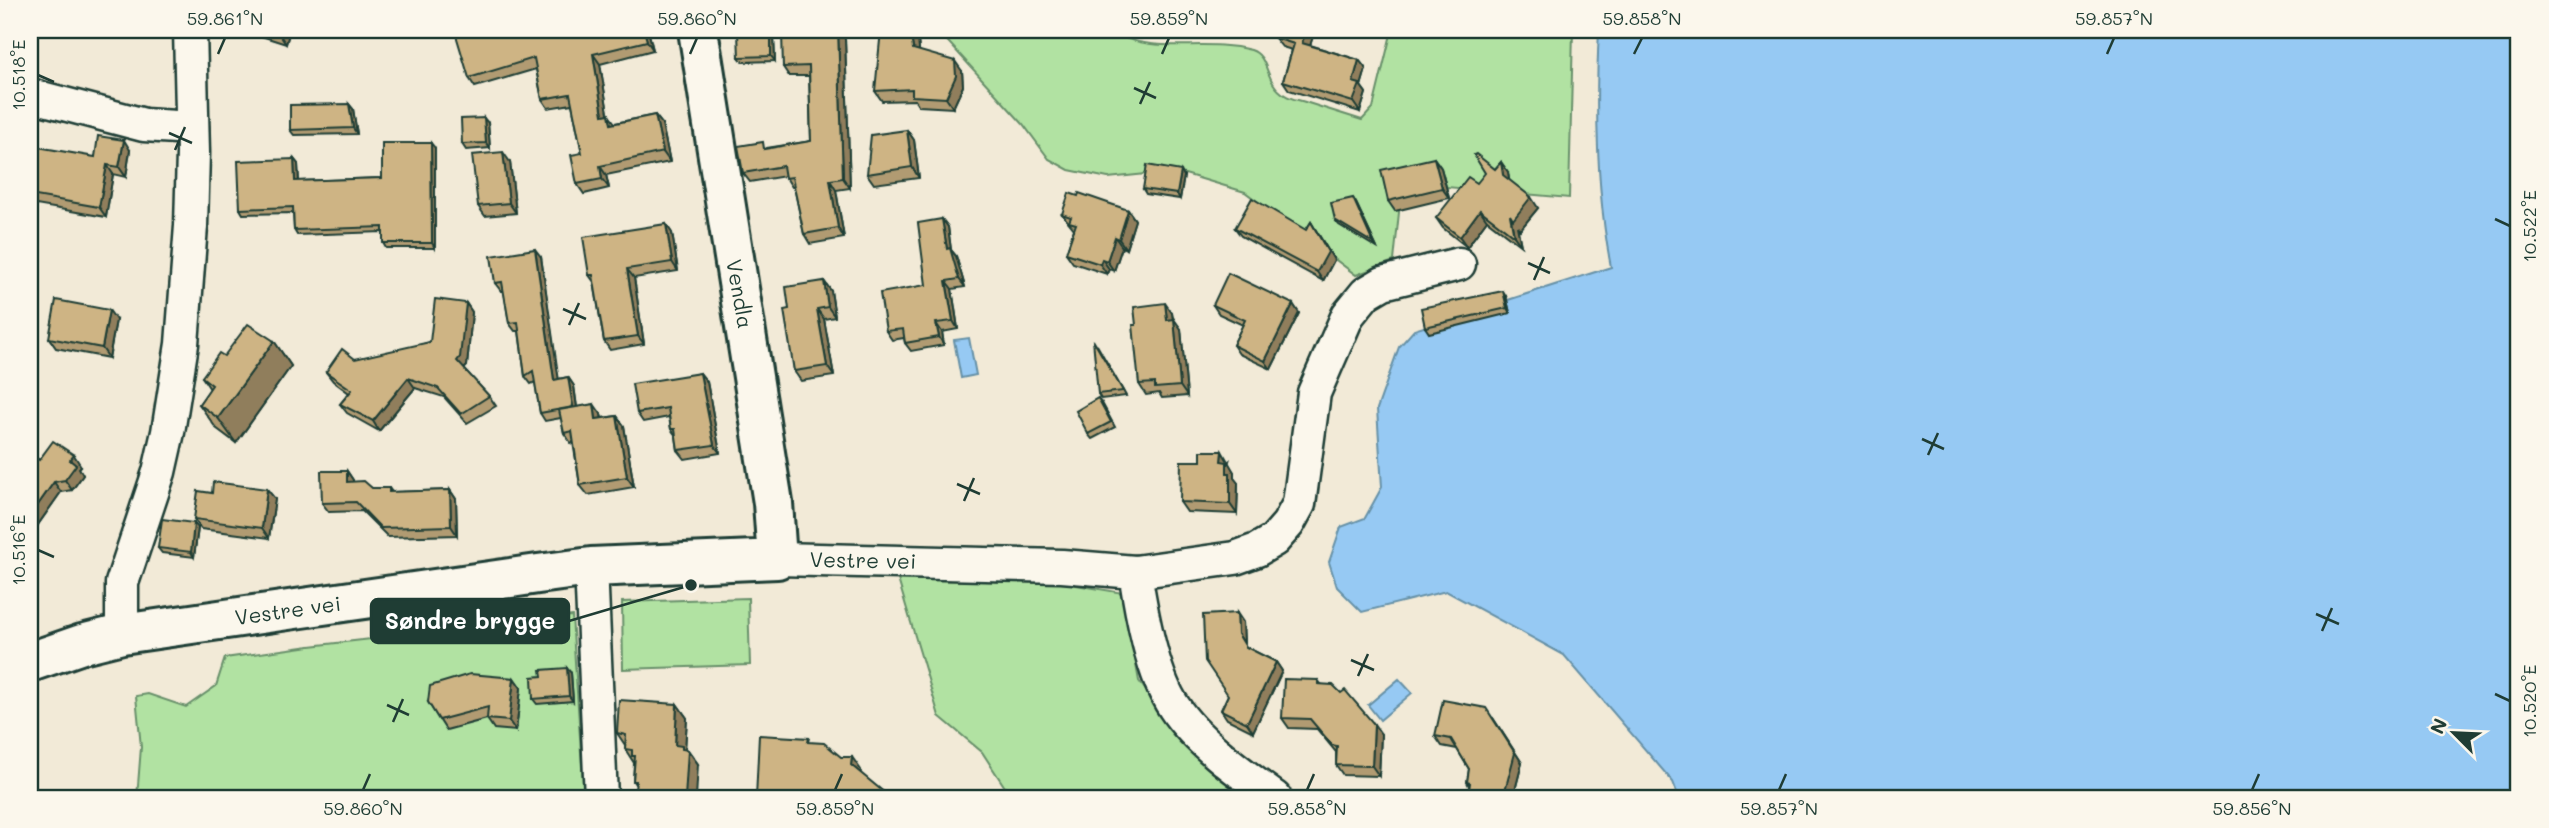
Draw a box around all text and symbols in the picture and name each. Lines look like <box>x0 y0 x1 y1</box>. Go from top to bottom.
text: 59.861°N <box>187 6 263 30</box>
text: 59.860°N <box>657 6 737 30</box>
text: 59.859°N <box>1130 6 1208 30</box>
text: 59.858°N <box>1603 6 1681 30</box>
text: 59.857°N <box>2075 6 2153 30</box>
text: 10.518°E <box>6 39 30 111</box>
text: 10.522°E <box>2517 190 2541 262</box>
street label: Vendla <box>721 257 760 330</box>
text: 10.516°E <box>6 514 30 586</box>
street label: Vestre vei <box>809 545 917 574</box>
street label: Vestre vei <box>233 589 343 630</box>
callout: Søndre brygge <box>371 599 569 643</box>
text: Søndre brygge <box>385 605 555 635</box>
text: 10.520°E <box>2517 664 2541 738</box>
north arrow <box>2420 698 2490 768</box>
text: N <box>2424 714 2452 738</box>
text: 59.860°N <box>323 796 403 820</box>
text: 59.859°N <box>796 796 874 820</box>
text: 59.858°N <box>1268 796 1346 820</box>
text: 59.857°N <box>1740 796 1818 820</box>
text: 59.856°N <box>2213 796 2291 820</box>

